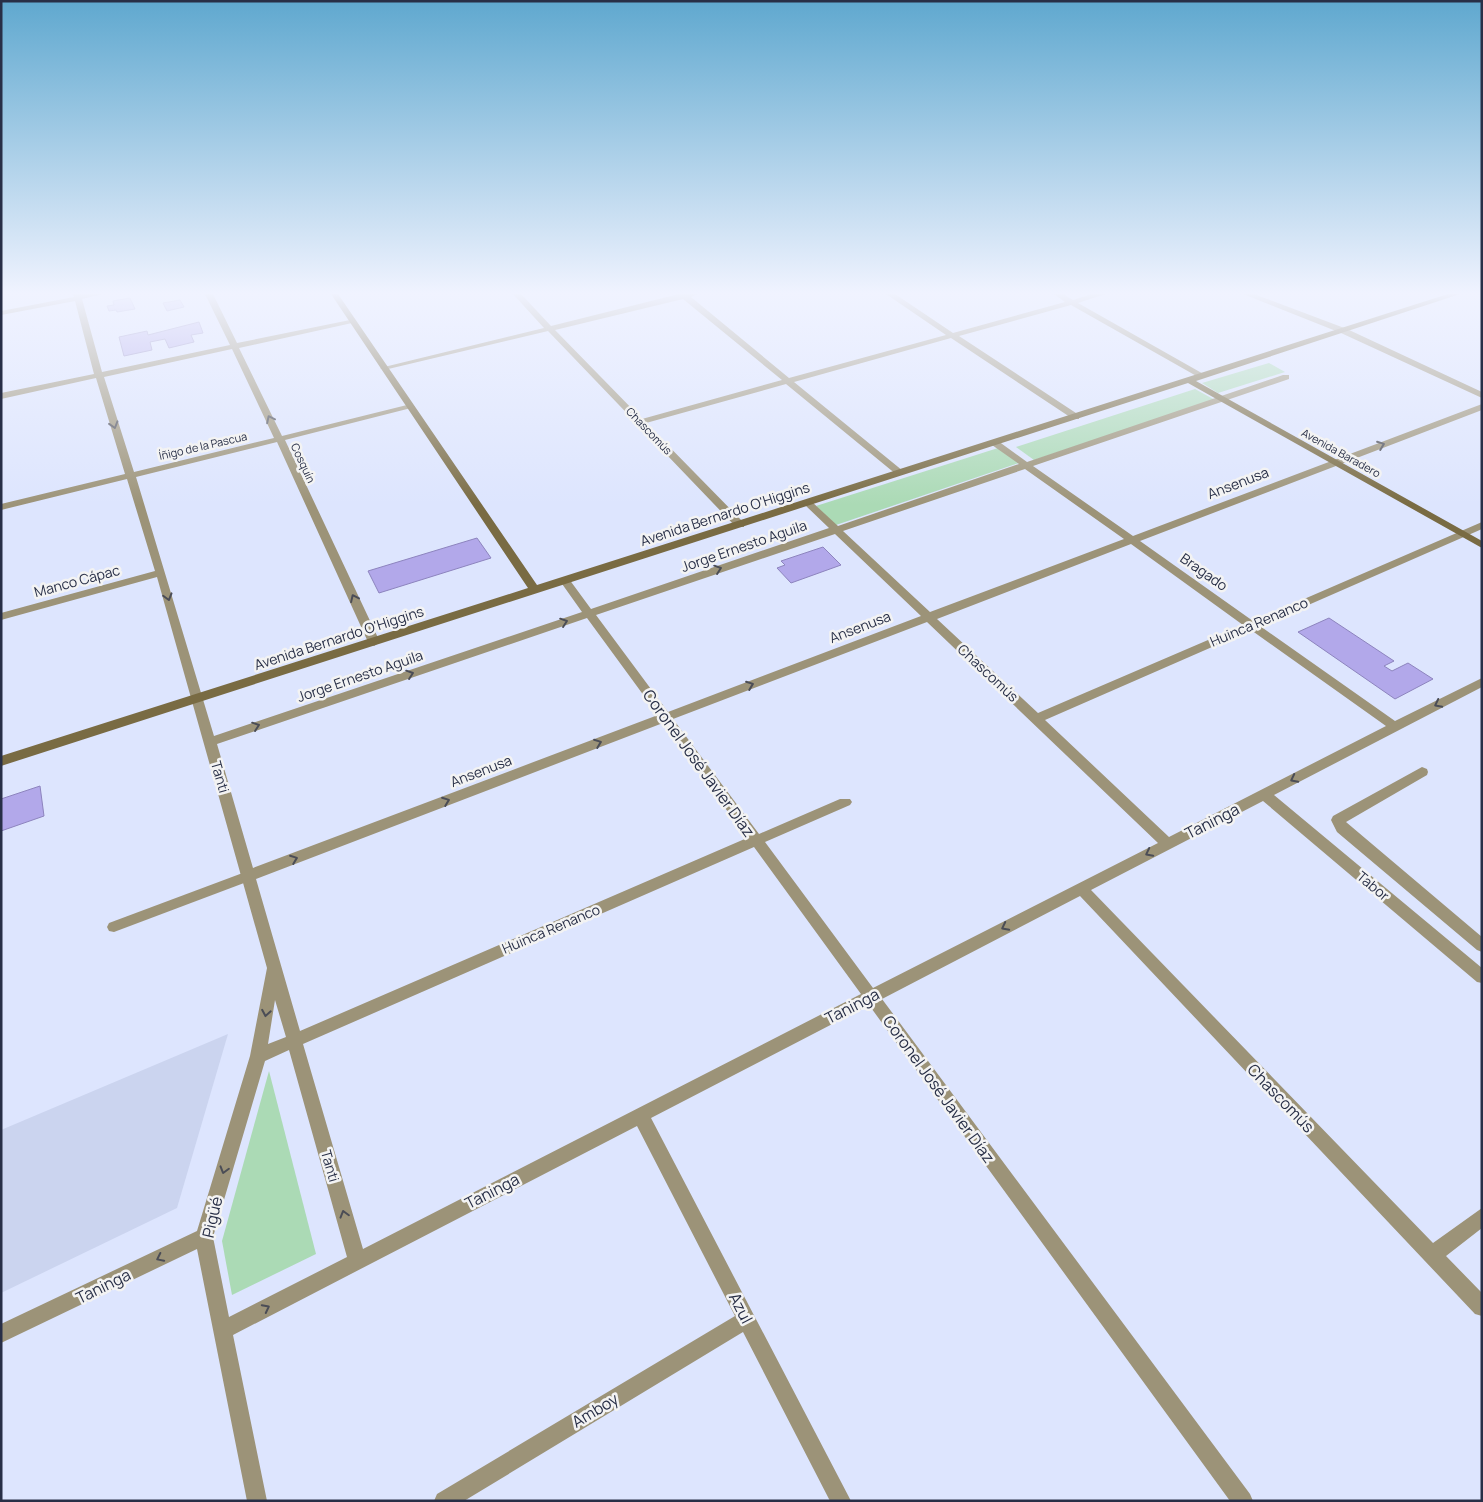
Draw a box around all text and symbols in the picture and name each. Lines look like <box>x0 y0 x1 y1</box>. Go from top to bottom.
street label: Chascomús <box>623 404 676 458</box>
one-way arrow <box>266 415 276 424</box>
one-way arrow <box>108 421 118 429</box>
street label: Avenida Baradero <box>1299 425 1384 481</box>
street label: Íñigo de la Pascua <box>157 428 248 463</box>
street label: Cosquín <box>288 440 319 485</box>
one-way arrow <box>1376 441 1384 451</box>
street label: Ansenusa <box>1204 462 1271 503</box>
street label: Avenida Bernardo O'Higgins <box>638 477 812 550</box>
street label: Jorge Ernesto Aguila <box>678 515 809 576</box>
street label: Bragado <box>1177 548 1232 595</box>
street label: Manco Cápac <box>32 560 122 601</box>
one-way arrow <box>713 565 722 575</box>
street label: Huinca Renanco <box>1207 592 1311 651</box>
one-way arrow <box>162 593 172 601</box>
one-way arrow <box>349 594 360 603</box>
street label: Avenida Bernardo O'Higgins <box>252 601 426 674</box>
street label: Ansenusa <box>826 606 893 647</box>
one-way arrow <box>559 617 568 627</box>
street label: Chascomús <box>954 639 1023 706</box>
street label: Jorge Ernesto Aguila <box>294 645 425 706</box>
one-way arrow <box>406 670 414 680</box>
one-way arrow <box>745 681 753 691</box>
street label: Coronel José Javier Díaz <box>638 685 760 841</box>
one-way arrow <box>1435 698 1444 708</box>
one-way arrow <box>252 722 260 732</box>
one-way arrow <box>593 739 602 749</box>
street label: Ansenusa <box>447 750 514 791</box>
street label: Tanti <box>207 759 234 795</box>
one-way arrow <box>1290 773 1299 783</box>
one-way arrow <box>441 797 450 807</box>
street label: Taninga <box>1181 798 1243 844</box>
one-way arrow <box>1146 847 1155 857</box>
one-way arrow <box>289 855 298 865</box>
street label: Tabor <box>1353 867 1394 905</box>
street label: Huinca Renanco <box>499 899 603 958</box>
one-way arrow <box>1001 921 1010 931</box>
street label: Taninga <box>821 983 883 1029</box>
one-way arrow <box>261 1008 271 1017</box>
street label: Coronel José Javier Díaz <box>878 1011 1000 1167</box>
street label: Chascomús <box>1243 1059 1319 1137</box>
street label: Tanti <box>317 1148 344 1184</box>
one-way arrow <box>220 1165 230 1173</box>
street label: Taninga <box>461 1168 523 1214</box>
street label: Pigüé <box>197 1194 227 1240</box>
one-way arrow <box>339 1210 349 1218</box>
one-way arrow <box>156 1252 165 1262</box>
street label: Taninga <box>72 1263 134 1309</box>
street label: Azul <box>724 1289 758 1327</box>
one-way arrow <box>261 1304 270 1314</box>
street label: Amboy <box>568 1387 623 1433</box>

